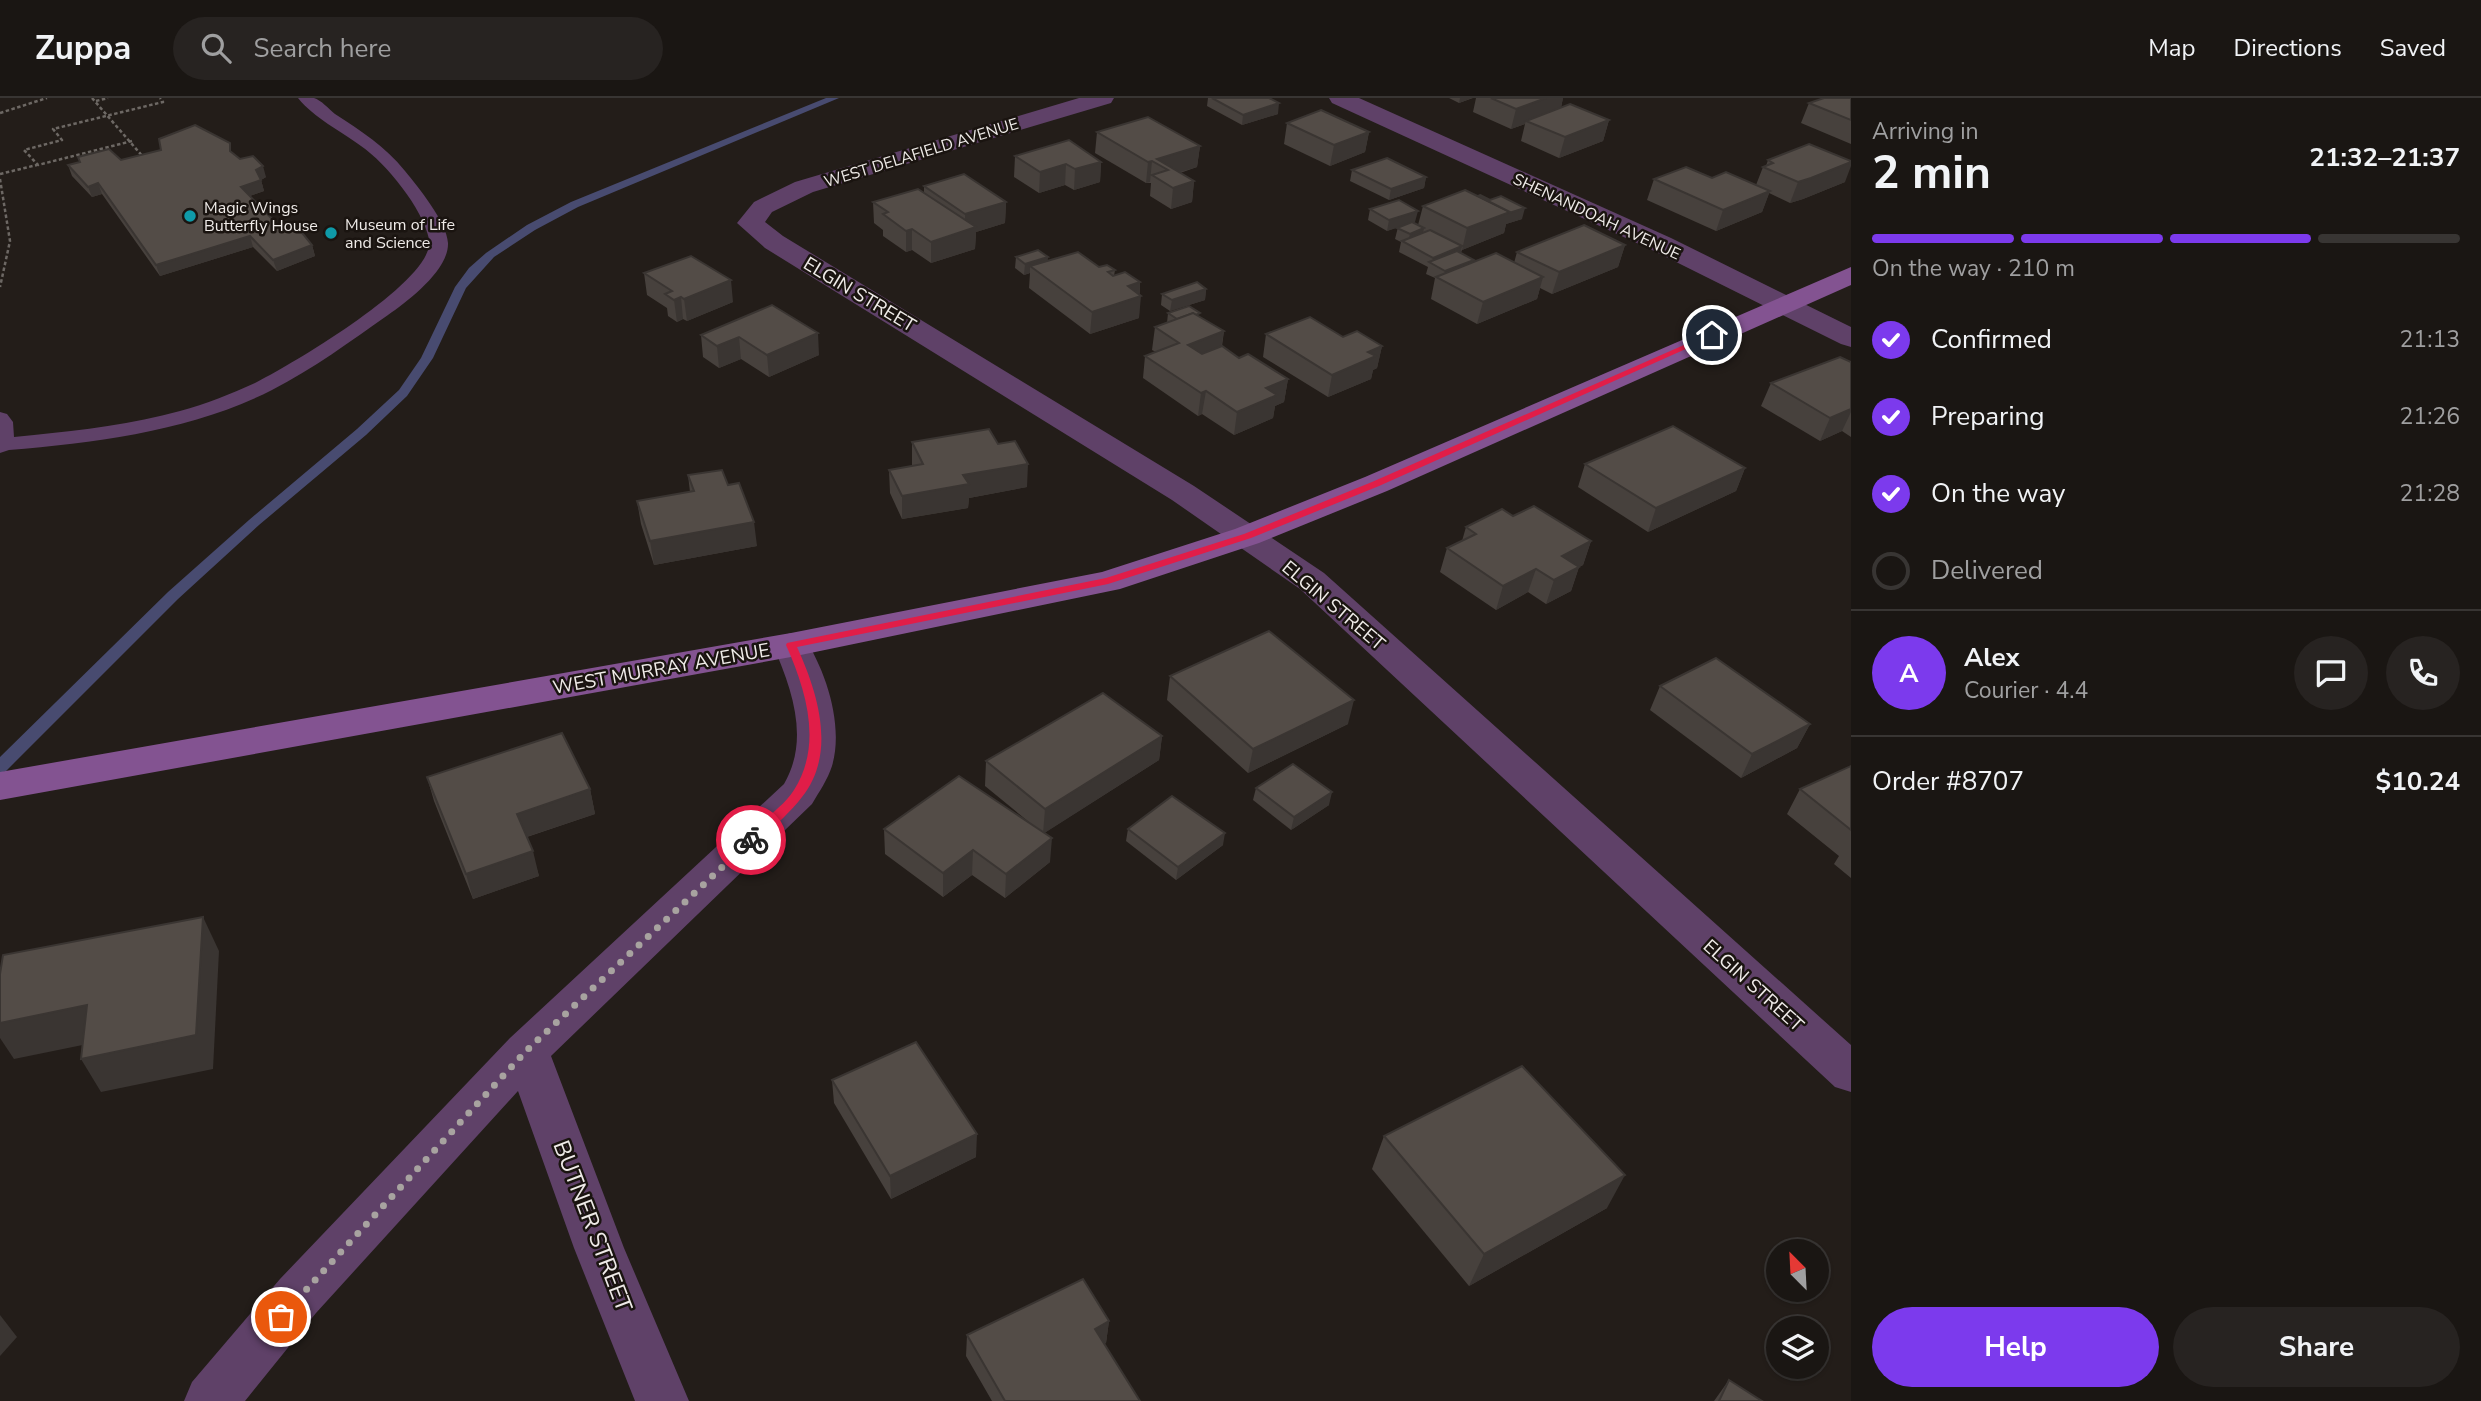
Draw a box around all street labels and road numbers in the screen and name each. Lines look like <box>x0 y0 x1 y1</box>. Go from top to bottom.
street label: WEST DELAFIELD AVENUE <box>821 113 1021 193</box>
street label: SHENANDOAH AVENUE <box>1509 168 1684 265</box>
street label: ELGIN STREET <box>798 251 921 339</box>
street label: ELGIN STREET <box>1276 555 1391 657</box>
street label: WEST MURRAY AVENUE <box>551 637 772 701</box>
street label: ELGIN STREET <box>1697 934 1810 1038</box>
street label: BUTNER STREET <box>546 1136 640 1316</box>

